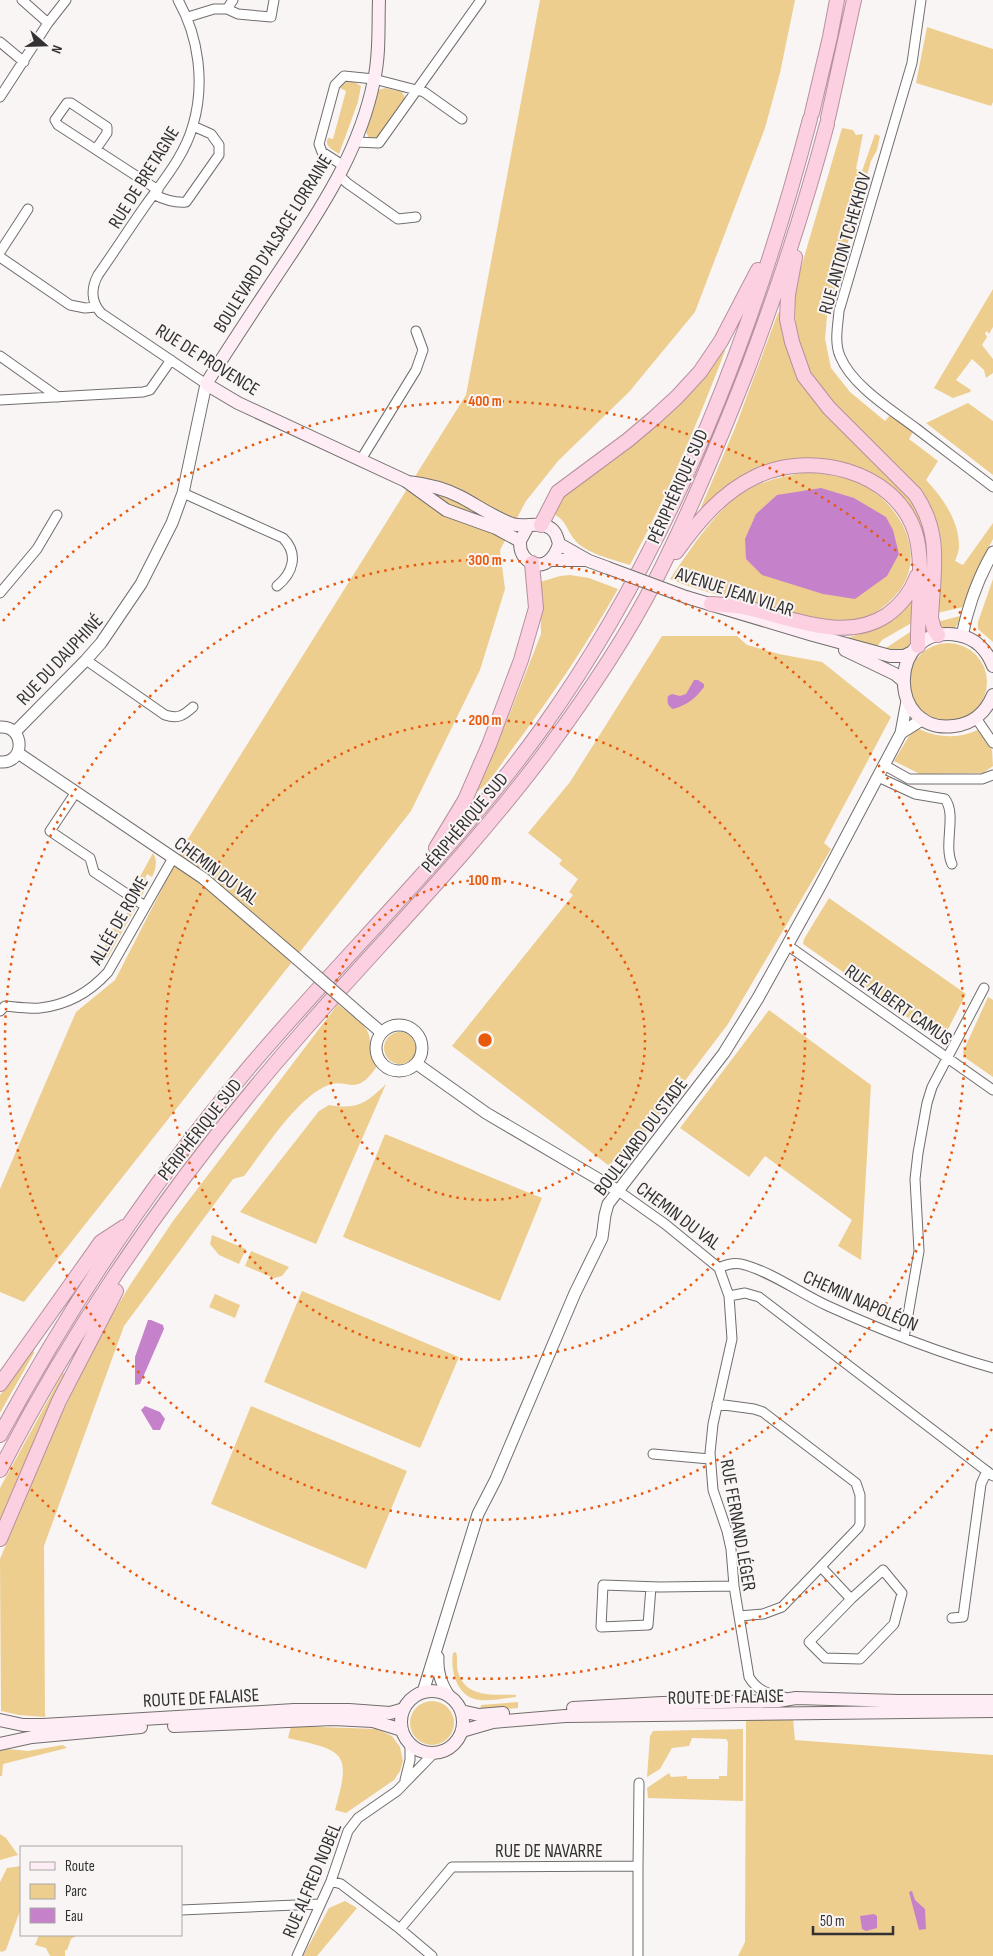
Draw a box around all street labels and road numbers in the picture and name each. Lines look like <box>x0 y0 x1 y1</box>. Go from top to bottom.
street label: RUE DE BRETAGNE <box>104 122 185 233</box>
street label: BOULEVARD D'ALSACE LORRAINE <box>209 150 338 337</box>
street label: RUE ANTON TCHEKHOV <box>814 170 877 317</box>
street label: RUE DE PROVENCE <box>151 319 263 401</box>
street label: PÉRIPHÉRIQUE SUD <box>643 426 714 548</box>
street label: AVENUE JEAN VILAR <box>672 562 797 622</box>
street label: RUE DU DAUPHINÉ <box>12 610 108 710</box>
street label: PÉRIPHÉRIQUE SUD <box>417 768 514 878</box>
street label: CHEMIN DU VAL <box>169 832 263 910</box>
street label: ALLÉE DE ROME <box>84 872 154 970</box>
street label: RUE ALBERT CAMUS <box>840 960 956 1051</box>
street label: PÉRIPHÉRIQUE SUD <box>153 1074 247 1186</box>
street label: BOULEVARD DU STADE <box>589 1074 693 1200</box>
street label: CHEMIN DU VAL <box>631 1177 725 1255</box>
street label: CHEMIN NAPOLÉON <box>799 1266 921 1337</box>
street label: RUE FERNAND LÉGER <box>715 1457 760 1593</box>
street label: ROUTE DE FALAISE <box>142 1684 260 1713</box>
street label: ROUTE DE FALAISE <box>668 1685 784 1710</box>
street label: RUE ALFRED NOBEL <box>278 1820 347 1942</box>
street label: RUE DE NAVARRE <box>495 1840 603 1863</box>

